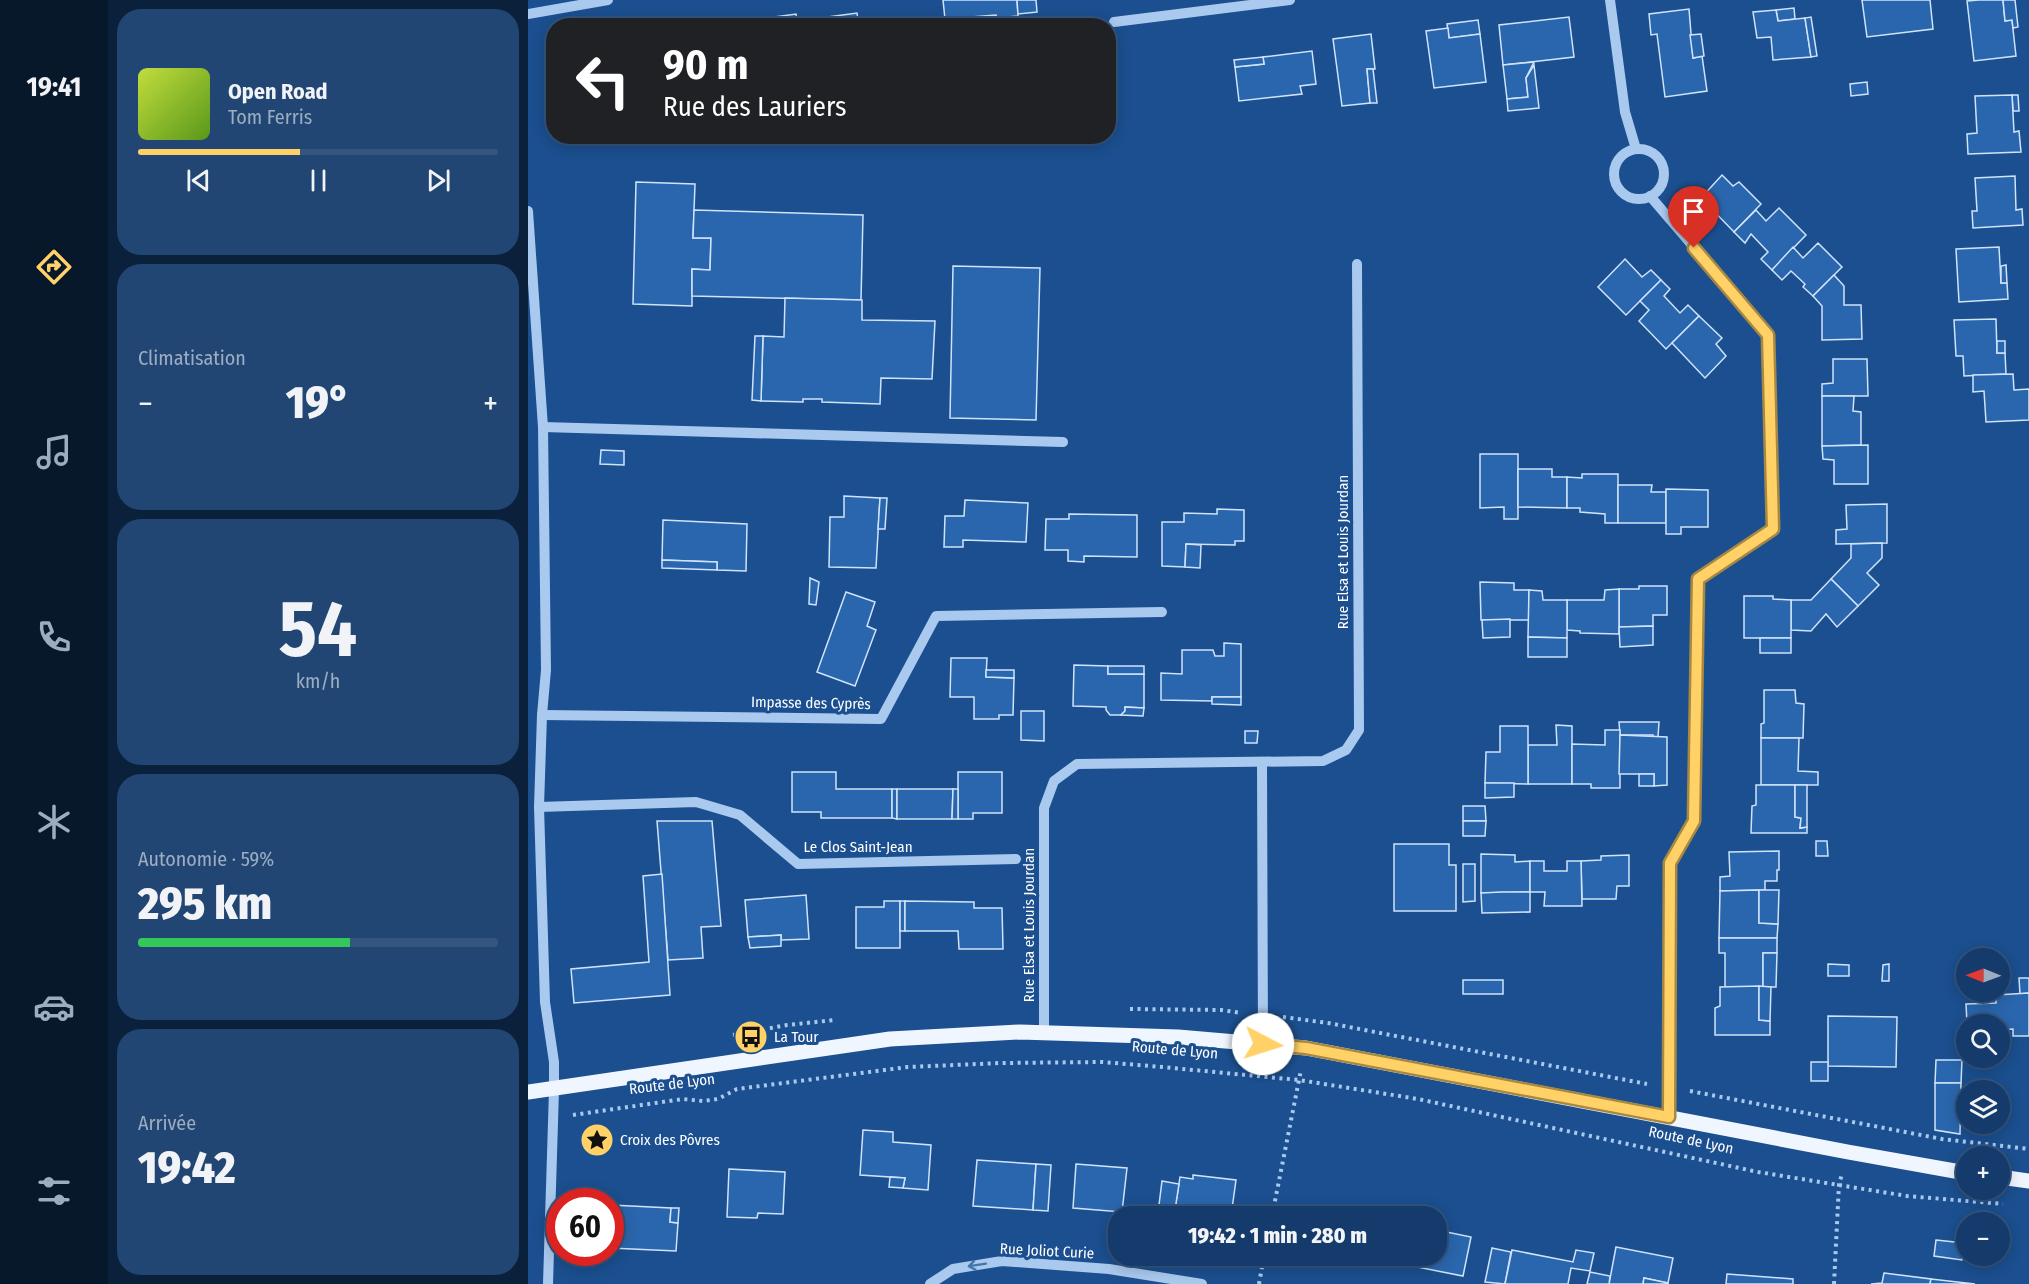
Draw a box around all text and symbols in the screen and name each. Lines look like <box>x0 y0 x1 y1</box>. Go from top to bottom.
text: 90 m <box>663 40 748 90</box>
icon: left <box>564 42 642 120</box>
text: 19:41 <box>27 71 81 103</box>
text: Open Road <box>228 78 328 105</box>
text: Rue des Lauriers <box>663 91 846 123</box>
text: Tom Ferris <box>228 105 312 129</box>
icon: previous <box>182 164 215 197</box>
icon: pause <box>302 164 335 197</box>
icon: next <box>422 164 455 197</box>
pin <box>1668 186 1719 248</box>
icon: arrive <box>1677 195 1710 228</box>
icon: directions <box>33 246 75 288</box>
text: Climatisation <box>138 346 246 370</box>
text: 19° <box>286 376 350 430</box>
text: − <box>138 384 153 424</box>
text: + <box>483 384 498 424</box>
icon: music <box>33 431 75 473</box>
street label: Rue Elsa et Louis Jourdan <box>1334 475 1352 629</box>
text: 54 <box>279 583 357 677</box>
icon: phone <box>33 616 75 658</box>
text: km/h <box>296 669 340 693</box>
street label: Impasse des Cyprès <box>751 693 871 713</box>
icon: climate <box>33 801 75 843</box>
street label: Le Clos Saint-Jean <box>803 838 913 856</box>
text: Autonomie · 59% <box>138 847 274 871</box>
street label: Rue Elsa et Louis Jourdan <box>1020 848 1038 1002</box>
text: 295 km <box>138 877 272 931</box>
north arrow <box>1956 948 2010 1002</box>
map controls <box>1956 948 2010 1266</box>
icon: car <box>33 986 75 1028</box>
position arrow <box>1231 1012 1295 1076</box>
button: search <box>1956 1014 2010 1068</box>
bus stop icon: La Tour <box>733 1019 769 1055</box>
place label: La Tour <box>774 1028 819 1046</box>
street label: Route de Lyon <box>1131 1037 1219 1063</box>
street label: Route de Lyon <box>628 1070 716 1098</box>
button: layers <box>1956 1080 2010 1134</box>
text: Arrivée <box>138 1111 196 1135</box>
place icon: Croix des Pôvres <box>579 1122 615 1158</box>
street label: Route de Lyon <box>1647 1122 1735 1158</box>
place label: Croix des Pôvres <box>620 1131 720 1149</box>
text: 19:42 <box>138 1141 236 1195</box>
button: + <box>1956 1146 2010 1200</box>
icon: filters <box>33 1170 75 1212</box>
speed limit sign: 60 <box>546 1188 624 1266</box>
button: − <box>1956 1212 2010 1266</box>
text: 19:42 · 1 min · 280 m <box>1188 1222 1367 1249</box>
street label: Rue Joliot Curie <box>999 1240 1095 1262</box>
one-way arrow <box>968 1260 987 1271</box>

